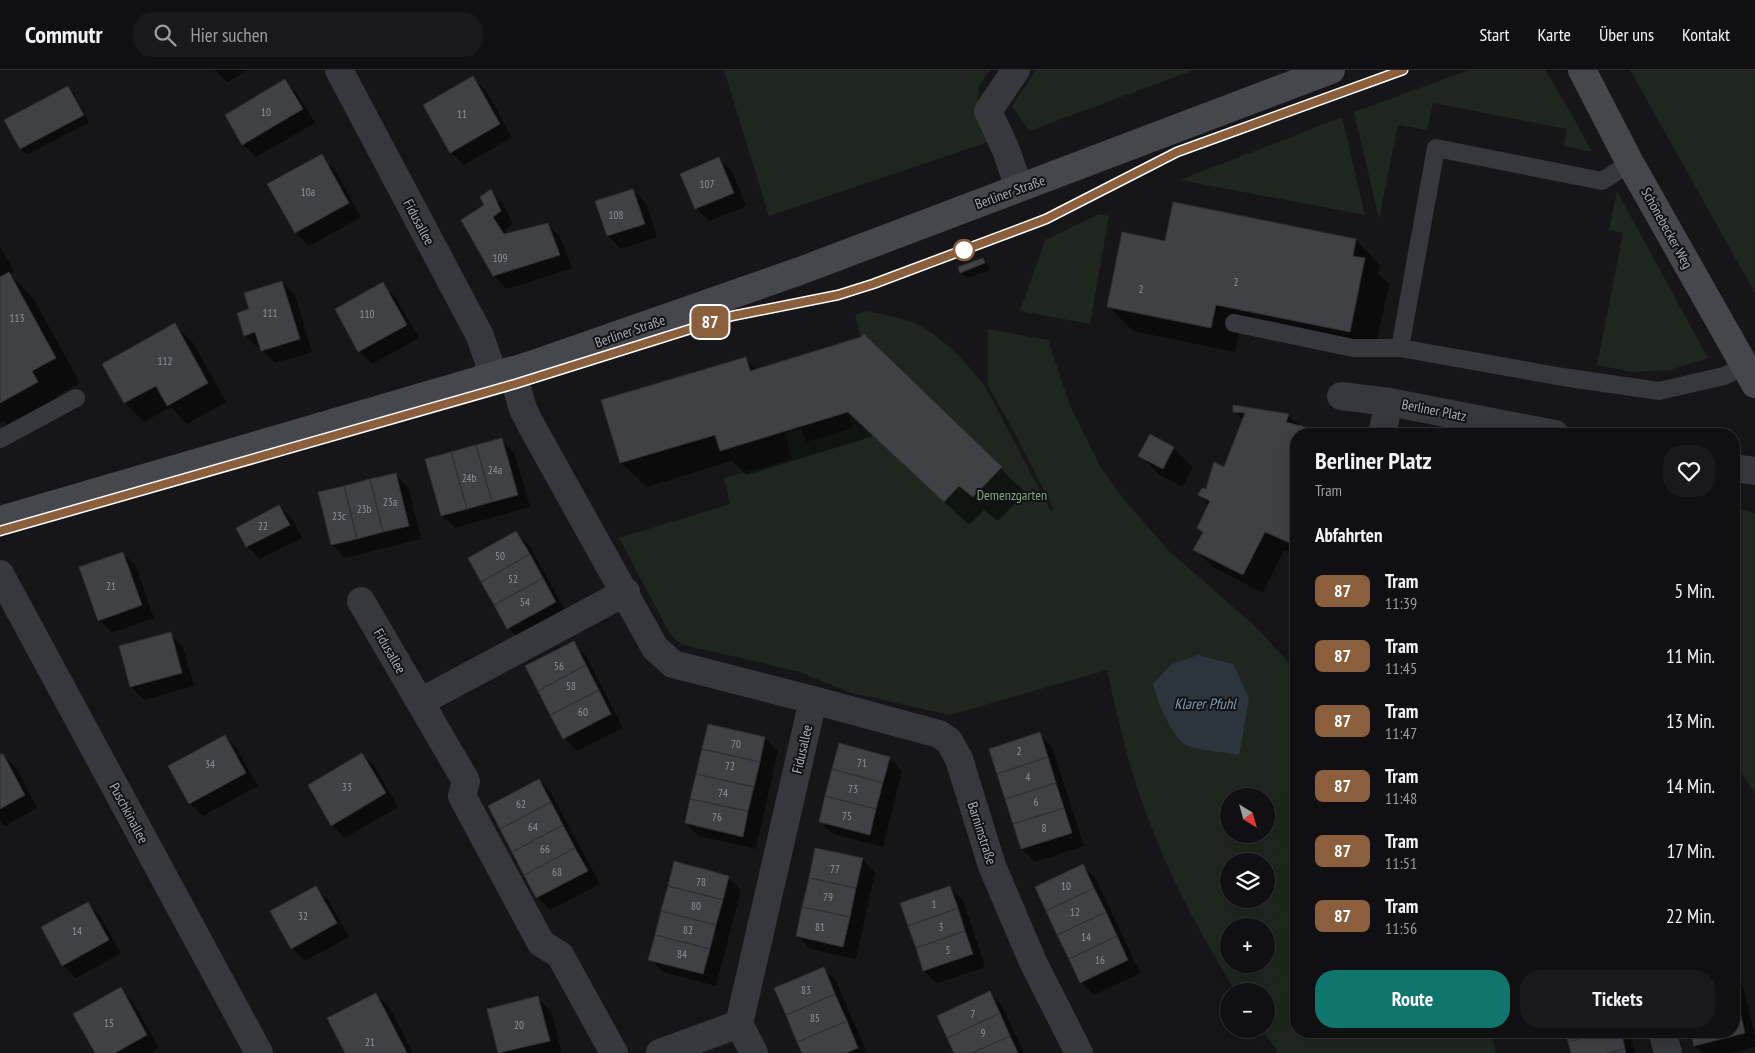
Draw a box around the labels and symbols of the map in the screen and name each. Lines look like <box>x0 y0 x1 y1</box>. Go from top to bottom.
house number: 10 <box>261 105 271 119</box>
house number: 11 <box>457 107 467 121</box>
street label: Berliner Straße <box>973 171 1048 213</box>
house number: 107 <box>700 177 714 191</box>
street label: Schönebecker Weg <box>1637 184 1697 272</box>
house number: 10a <box>301 185 315 199</box>
street label: Fidusallee <box>399 196 439 248</box>
house number: 108 <box>609 208 623 222</box>
unlabelled marker <box>953 239 975 261</box>
house number: 109 <box>493 251 507 265</box>
house number: 2 <box>1234 275 1239 289</box>
house number: 2 <box>1139 282 1144 296</box>
house number: 111 <box>263 306 277 320</box>
line badge: 87 <box>688 306 732 338</box>
house number: 110 <box>360 307 374 321</box>
house number: 113 <box>10 311 24 325</box>
street label: Berliner Straße <box>592 311 668 351</box>
house number: 112 <box>158 354 172 368</box>
street label: Berliner Platz <box>1400 395 1468 425</box>
house number: 24a <box>488 463 502 477</box>
house number: 24b <box>462 471 477 485</box>
park label: Demenzgarten <box>977 486 1047 504</box>
house number: 23a <box>383 495 397 509</box>
house number: 23b <box>357 502 372 516</box>
house number: 23c <box>332 509 346 523</box>
house number: 22 <box>258 519 268 533</box>
house number: 50 <box>495 549 505 563</box>
house number: 52 <box>508 572 518 586</box>
house number: 21 <box>106 579 116 593</box>
house number: 54 <box>520 595 530 609</box>
street label: Fidusallee <box>370 625 410 677</box>
house number: 56 <box>554 659 564 673</box>
house number: 58 <box>566 679 576 693</box>
water label: Klarer Pfuhl <box>1174 694 1237 713</box>
house number: 60 <box>578 705 588 719</box>
street label: Fidusallee <box>788 723 816 775</box>
house number: 70 <box>731 737 741 751</box>
house number: 2 <box>1017 744 1022 758</box>
house number: 71 <box>857 756 867 770</box>
house number: 34 <box>205 757 215 771</box>
house number: 72 <box>725 759 735 773</box>
house number: 4 <box>1026 770 1031 784</box>
street label: Puschkinallee <box>106 780 153 847</box>
house number: 33 <box>342 780 352 794</box>
house number: 73 <box>848 782 858 796</box>
house number: 74 <box>718 786 728 800</box>
north arrow <box>1220 788 1275 842</box>
house number: 6 <box>1034 795 1039 809</box>
house number: 62 <box>516 797 526 811</box>
street label: Barnimstraße <box>963 799 1001 867</box>
house number: 75 <box>842 809 852 823</box>
house number: 76 <box>712 810 722 824</box>
house number: 64 <box>528 820 538 834</box>
house number: 8 <box>1042 821 1047 835</box>
house number: 66 <box>540 842 550 856</box>
house number: 77 <box>830 862 840 876</box>
house number: 68 <box>552 865 562 879</box>
house number: 78 <box>696 875 706 889</box>
house number: 10 <box>1061 879 1071 893</box>
house number: 79 <box>823 890 833 904</box>
house number: 1 <box>932 897 937 911</box>
house number: 80 <box>691 899 701 913</box>
house number: 12 <box>1070 905 1080 919</box>
house number: 32 <box>298 909 308 923</box>
house number: 81 <box>815 920 825 934</box>
house number: 3 <box>939 920 944 934</box>
house number: 82 <box>683 923 693 937</box>
house number: 14 <box>72 924 82 938</box>
house number: 14 <box>1081 930 1091 944</box>
house number: 5 <box>946 943 951 957</box>
house number: 84 <box>677 947 687 961</box>
house number: 16 <box>1095 953 1105 967</box>
house number: 83 <box>801 983 811 997</box>
house number: 7 <box>971 1007 976 1021</box>
house number: 85 <box>810 1011 820 1025</box>
house number: 15 <box>104 1016 114 1030</box>
house number: 20 <box>514 1018 524 1032</box>
house number: 9 <box>981 1026 986 1040</box>
house number: 21 <box>365 1035 375 1049</box>

